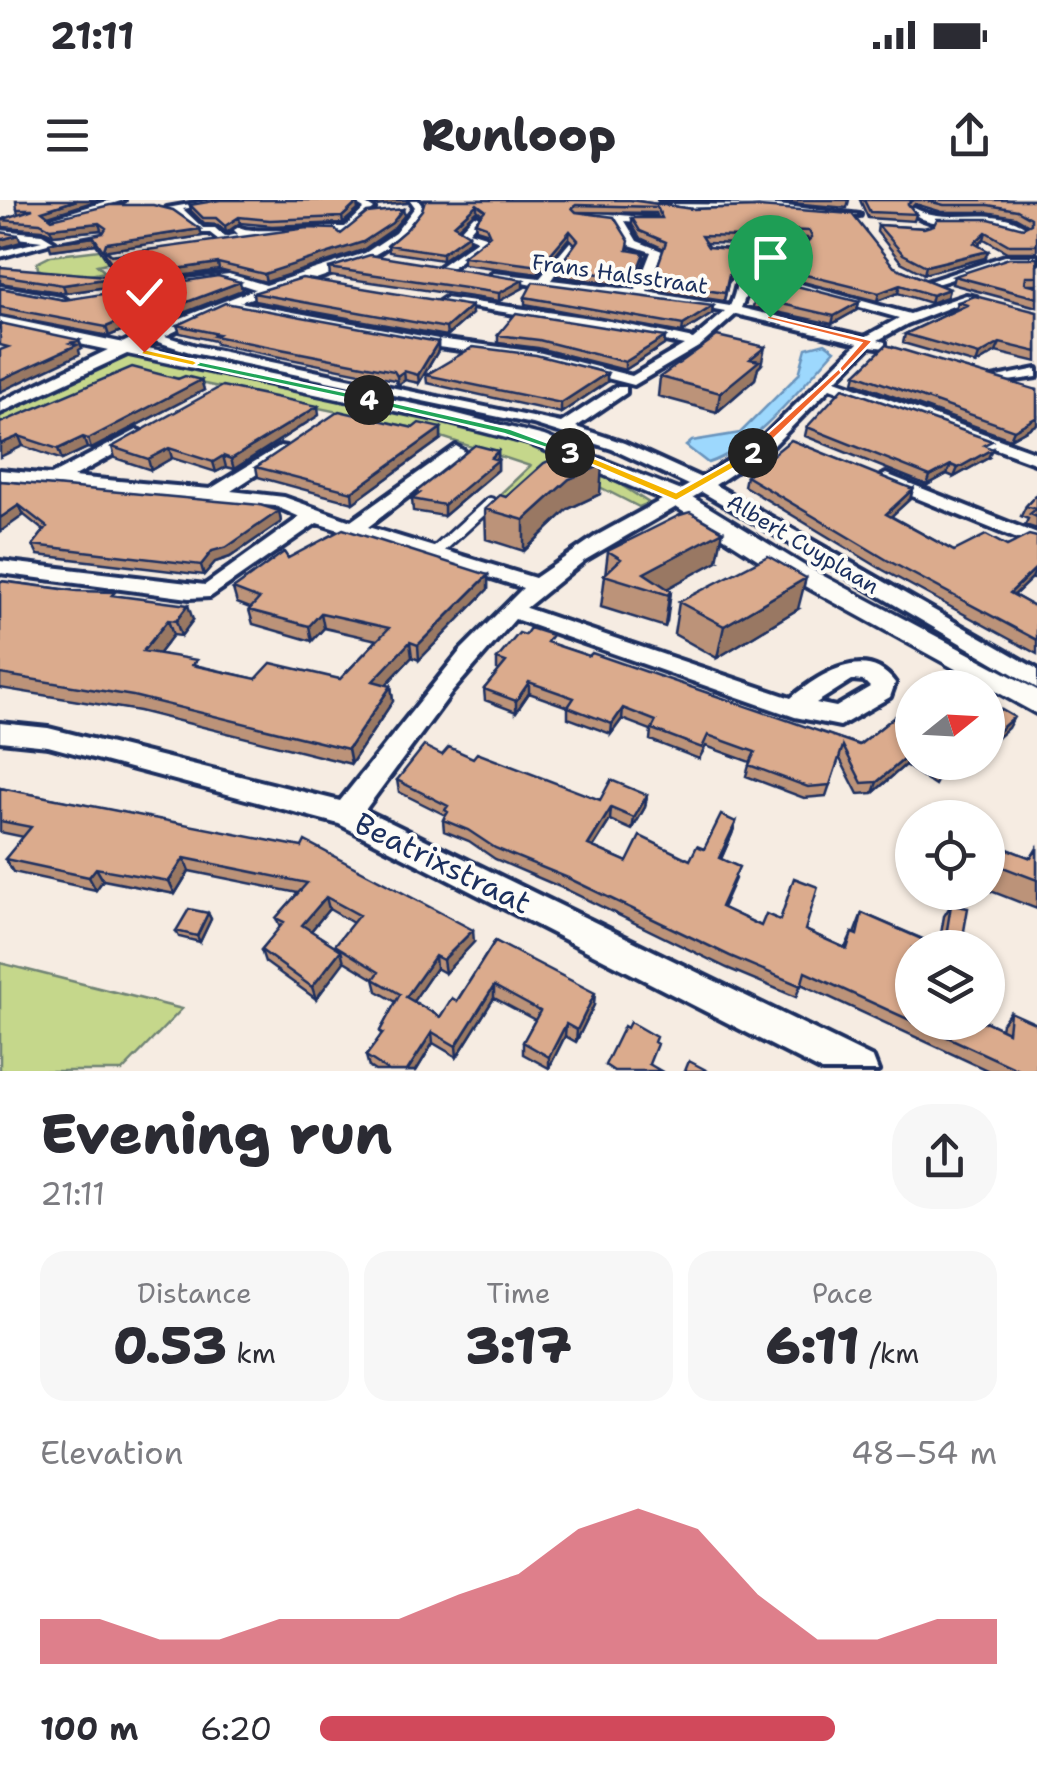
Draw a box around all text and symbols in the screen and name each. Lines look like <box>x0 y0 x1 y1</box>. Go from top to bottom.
text: 21:11 <box>50 10 135 61</box>
text: Runloop <box>421 105 616 165</box>
icon: menu <box>40 108 95 163</box>
icon: share <box>942 108 997 163</box>
pin <box>728 215 813 318</box>
icon: arrive <box>743 230 798 285</box>
street label: Frans Halsstraat <box>530 247 710 301</box>
pin <box>102 250 187 353</box>
icon: check <box>117 265 172 320</box>
pin: 4 <box>344 375 394 425</box>
text: 4 <box>359 381 379 419</box>
pin: 3 <box>545 428 595 478</box>
pin: 2 <box>728 428 778 478</box>
text: 3 <box>560 434 580 472</box>
text: 2 <box>743 434 763 472</box>
street label: Albert Cuyplaan <box>722 487 884 601</box>
north arrow <box>895 670 1005 780</box>
map controls <box>895 670 1005 1040</box>
button: locate <box>895 800 1005 910</box>
street label: Beatrixstraat <box>348 803 538 923</box>
button: layers <box>895 930 1005 1040</box>
text: Evening run <box>40 1097 392 1171</box>
button: share <box>892 1104 997 1209</box>
text: 21:11 <box>40 1172 105 1215</box>
text: Distance <box>137 1274 252 1312</box>
text: Time <box>486 1274 551 1312</box>
text: Pace <box>812 1274 873 1312</box>
text: 0.53 <box>113 1312 227 1379</box>
text: 3:17 <box>465 1312 572 1379</box>
text: 6:11 <box>766 1312 860 1379</box>
text: km <box>227 1334 276 1372</box>
text: /km <box>860 1334 919 1372</box>
text: Elevation <box>40 1431 183 1474</box>
text: 48–54 m <box>851 1431 997 1474</box>
text: 100 m <box>40 1707 139 1750</box>
text: 6:20 <box>200 1707 272 1750</box>

